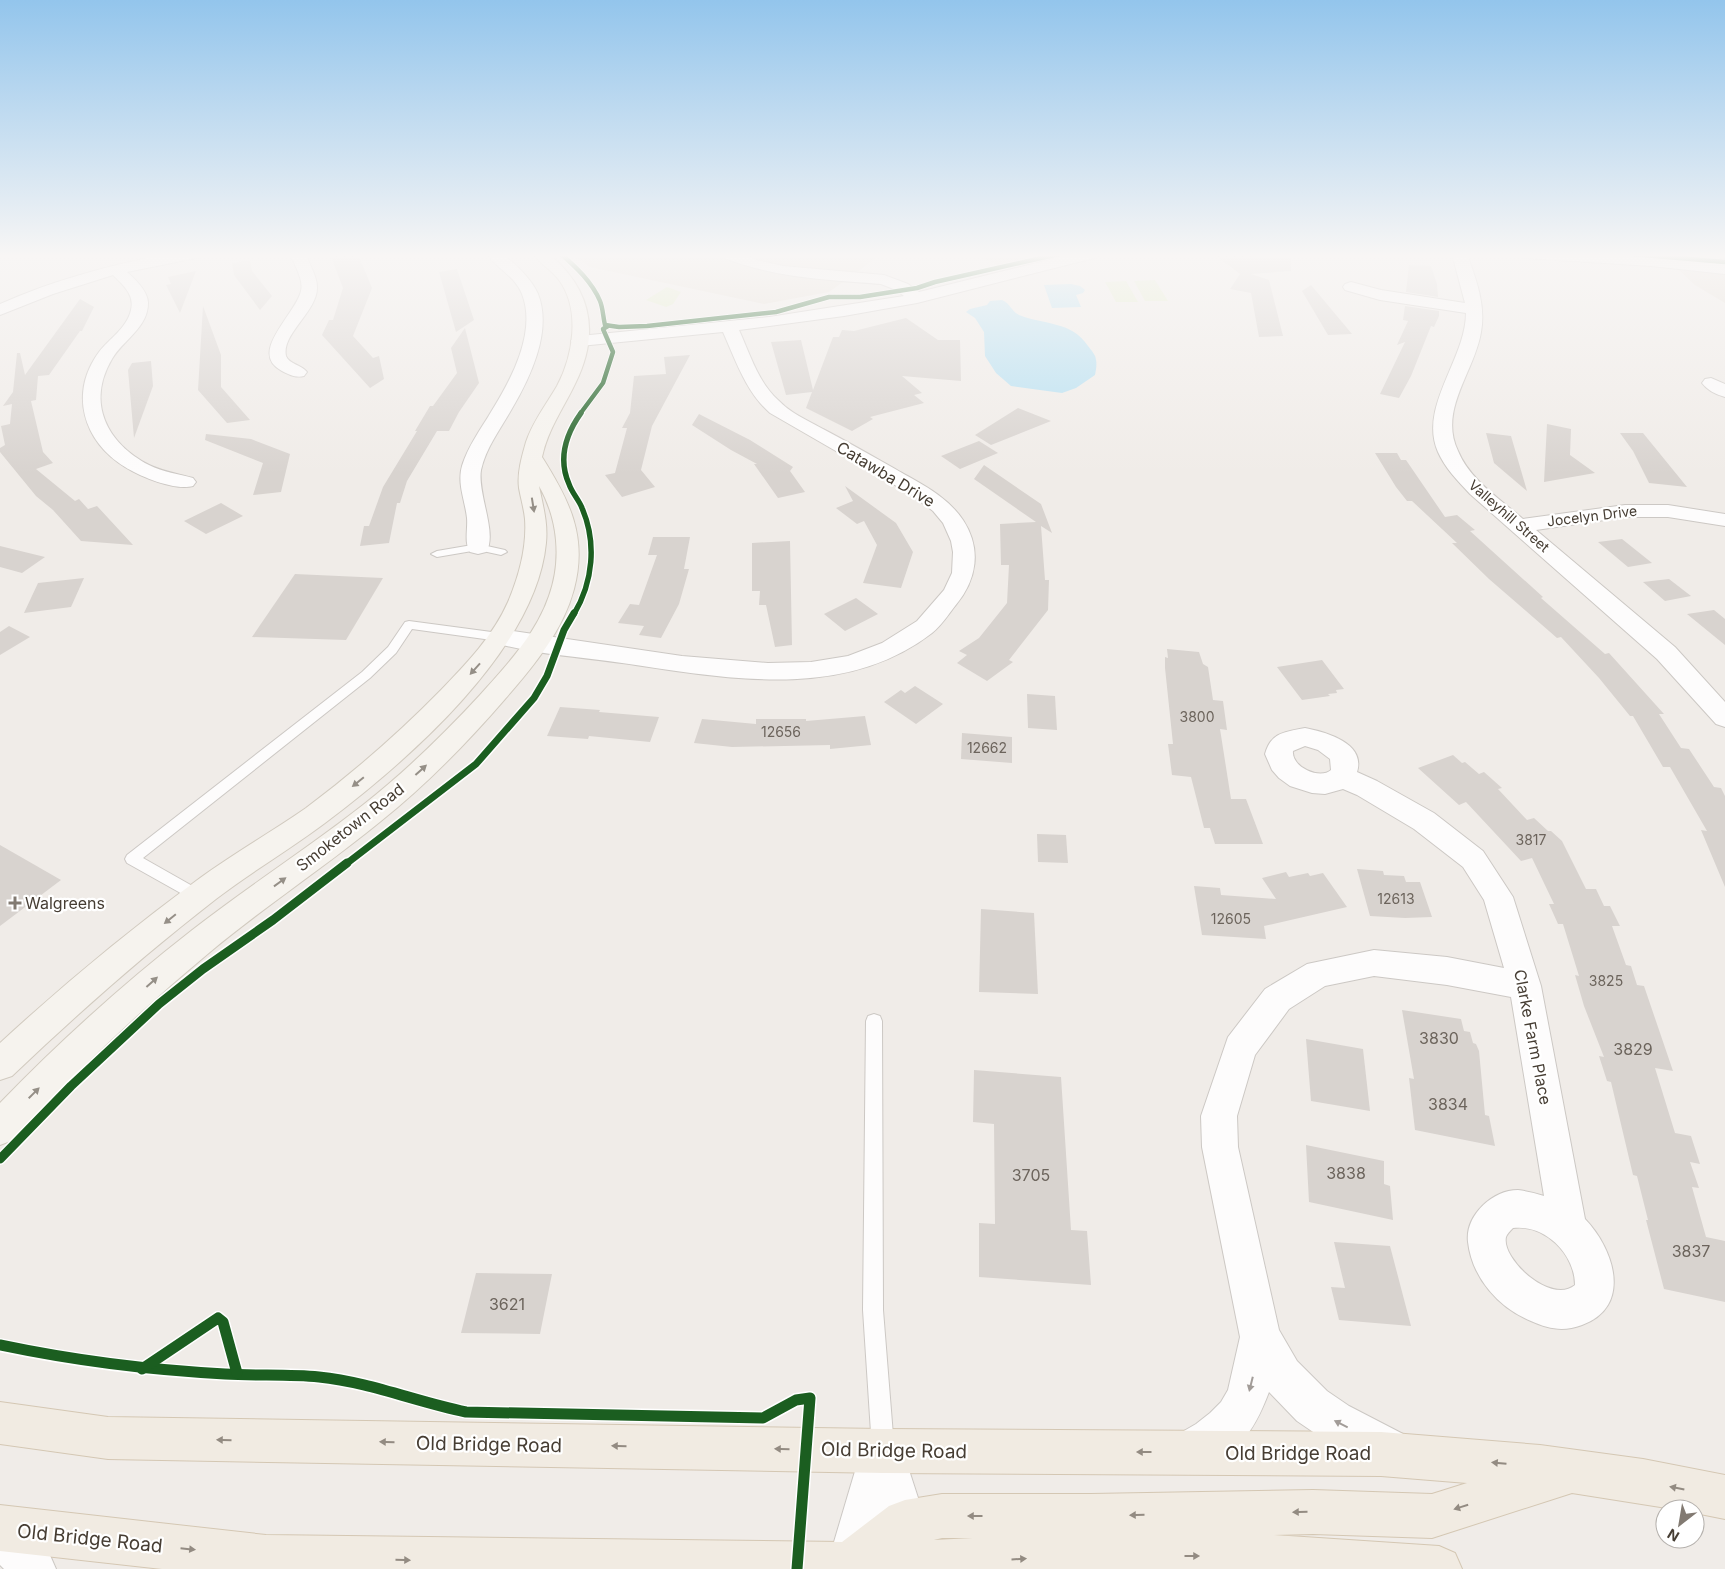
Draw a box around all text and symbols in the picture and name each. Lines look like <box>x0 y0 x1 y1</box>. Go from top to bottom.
street label: Catawba Drive <box>833 437 939 511</box>
street label: Valleyhill Street <box>1466 476 1553 556</box>
one-way arrow <box>530 498 538 514</box>
street label: Jocelyn Drive <box>1546 502 1638 529</box>
one-way arrow <box>470 663 481 675</box>
house number: 3800 <box>1180 708 1214 725</box>
house number: 12656 <box>761 723 801 740</box>
house number: 12662 <box>967 739 1007 756</box>
one-way arrow <box>415 764 427 776</box>
one-way arrow <box>352 776 365 787</box>
street label: Smoketown Road <box>292 779 408 875</box>
house number: 3817 <box>1516 831 1547 848</box>
one-way arrow <box>273 876 286 887</box>
house number: 12613 <box>1377 890 1415 907</box>
place label: Walgreens <box>25 893 105 913</box>
marker: Walgreens <box>9 897 21 909</box>
house number: 12605 <box>1211 910 1251 927</box>
one-way arrow <box>164 913 177 924</box>
street label: Clarke Farm Place <box>1510 968 1556 1106</box>
house number: 3825 <box>1589 972 1623 989</box>
one-way arrow <box>146 976 159 987</box>
house number: 3830 <box>1419 1028 1459 1048</box>
house number: 3829 <box>1613 1039 1653 1059</box>
one-way arrow <box>27 1087 39 1099</box>
house number: 3834 <box>1428 1094 1468 1114</box>
house number: 3838 <box>1326 1163 1366 1183</box>
house number: 3705 <box>1012 1165 1050 1185</box>
house number: 3837 <box>1672 1241 1710 1261</box>
house number: 3621 <box>489 1294 525 1314</box>
one-way arrow <box>1247 1377 1255 1392</box>
one-way arrow <box>1334 1420 1348 1428</box>
street label: Old Bridge Road <box>416 1432 562 1457</box>
one-way arrow <box>216 1435 232 1443</box>
one-way arrow <box>378 1438 394 1446</box>
street label: Old Bridge Road <box>821 1438 967 1463</box>
one-way arrow <box>611 1442 627 1450</box>
street label: Old Bridge Road <box>1225 1442 1371 1465</box>
one-way arrow <box>773 1445 789 1453</box>
one-way arrow <box>1136 1448 1152 1456</box>
one-way arrow <box>1491 1459 1507 1467</box>
one-way arrow <box>1670 1484 1685 1492</box>
north arrow <box>1655 1499 1705 1549</box>
one-way arrow <box>1453 1504 1468 1511</box>
one-way arrow <box>1291 1509 1307 1517</box>
one-way arrow <box>966 1512 982 1520</box>
one-way arrow <box>1129 1512 1145 1520</box>
street label: Old Bridge Road <box>16 1519 164 1558</box>
text: N <box>1664 1526 1682 1546</box>
one-way arrow <box>180 1545 196 1553</box>
one-way arrow <box>1184 1552 1200 1560</box>
one-way arrow <box>1011 1554 1027 1562</box>
one-way arrow <box>395 1556 411 1564</box>

